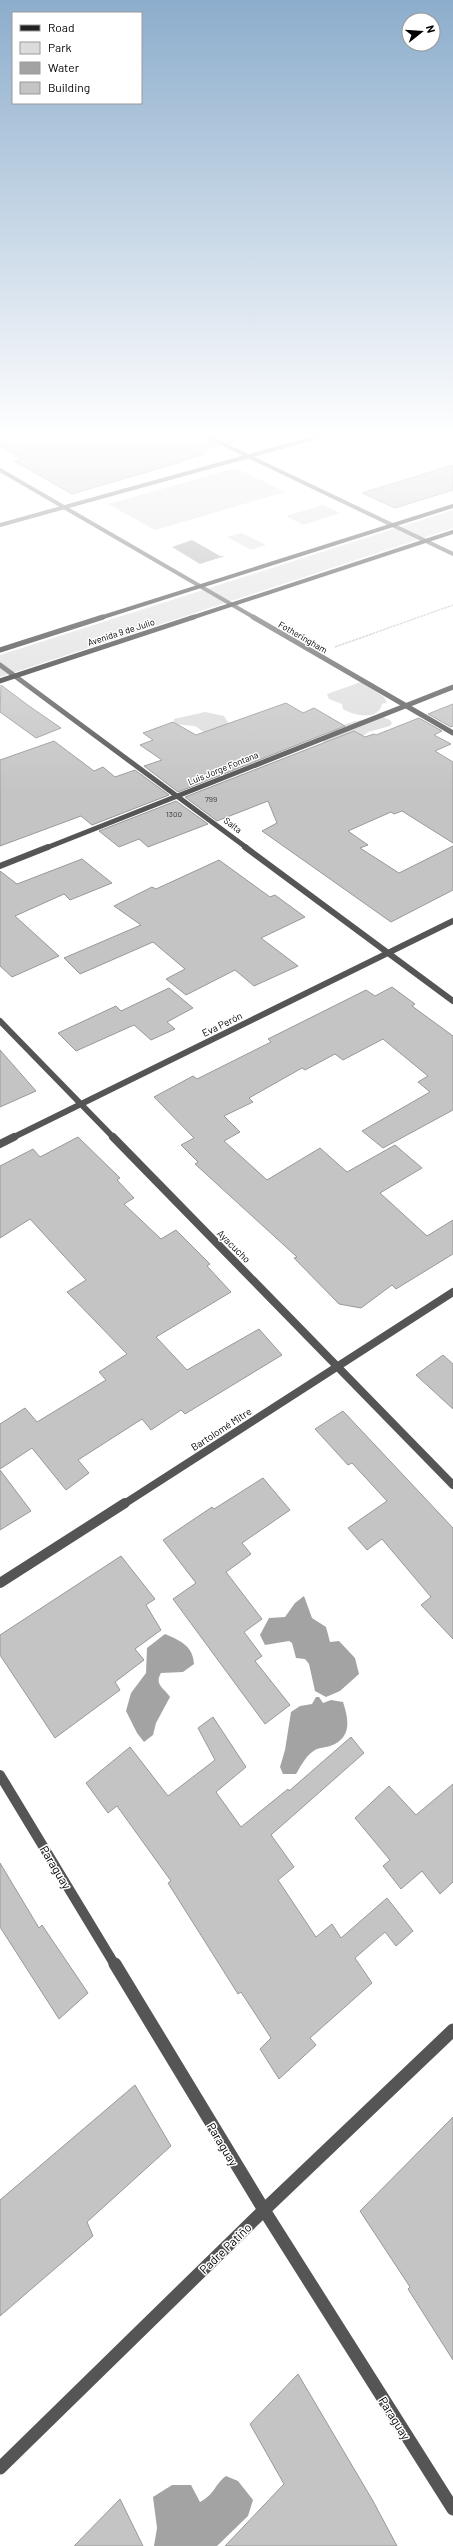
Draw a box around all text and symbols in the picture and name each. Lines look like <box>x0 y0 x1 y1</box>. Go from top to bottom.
legend <box>12 12 142 104</box>
north arrow <box>401 12 441 52</box>
text: Road <box>48 20 75 34</box>
text: N <box>424 24 438 34</box>
text: Park <box>48 40 72 54</box>
text: Water <box>48 60 80 74</box>
text: Building <box>48 80 90 94</box>
street label: Avenida 9 de Julio <box>86 616 156 648</box>
street label: Fotheringham <box>277 619 329 655</box>
street label: Luis Jorge Fontana <box>186 749 260 787</box>
house number: 799 <box>205 794 217 804</box>
house number: 1300 <box>166 809 182 819</box>
street label: Salta <box>222 815 244 835</box>
street label: Eva Perón <box>200 1009 244 1039</box>
street label: Ayacucho <box>215 1227 253 1265</box>
street label: Bartolomé Mitre <box>189 1405 253 1453</box>
street label: Paraguay <box>38 1843 75 1892</box>
street label: Paraguay <box>205 2120 242 2169</box>
street label: Padre Patiño <box>196 2220 254 2276</box>
street label: Paraguay <box>376 2394 414 2443</box>

